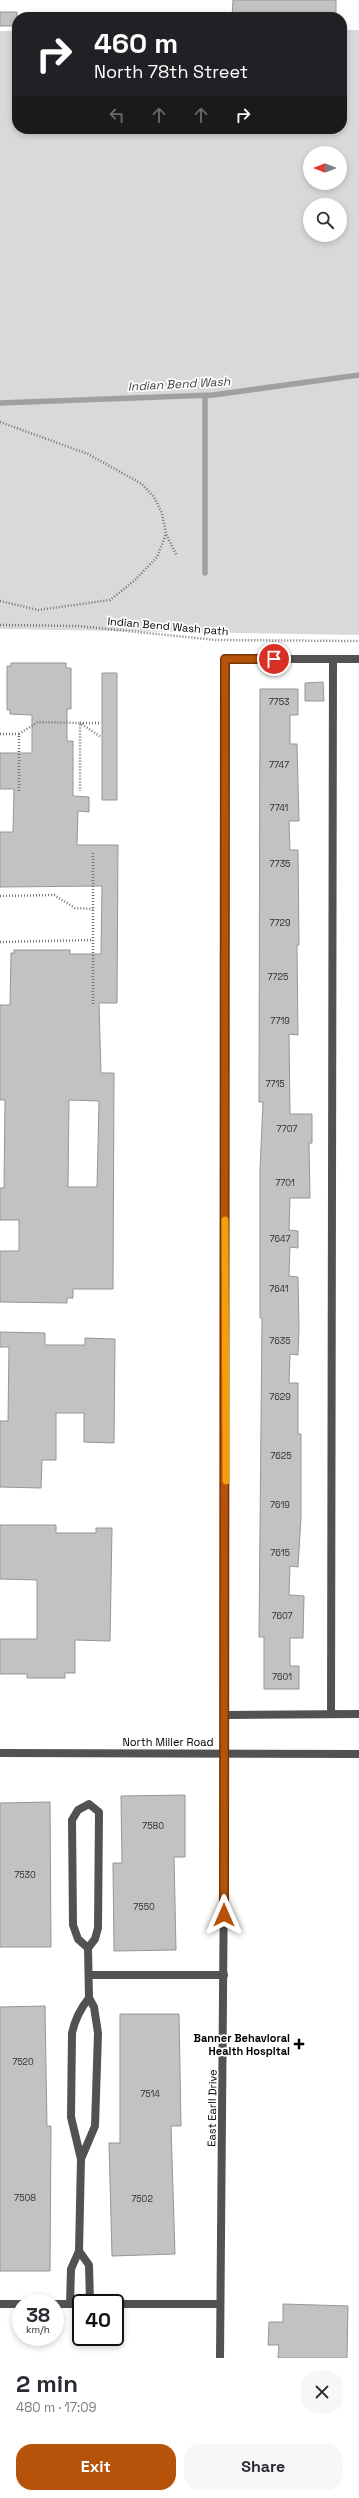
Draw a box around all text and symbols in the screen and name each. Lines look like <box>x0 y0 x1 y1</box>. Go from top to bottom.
text: 460 m <box>94 25 178 61</box>
icon: right <box>28 28 80 80</box>
text: North 78th Street <box>94 60 248 83</box>
icon: left <box>106 104 128 126</box>
icon: ahead <box>148 104 170 126</box>
icon: ahead <box>190 104 212 126</box>
icon: right <box>232 104 254 126</box>
north arrow <box>303 146 347 190</box>
map controls <box>303 146 347 242</box>
button: search <box>303 198 347 242</box>
water label: Indian Bend Wash <box>127 373 231 395</box>
street label: Indian Bend Wash path <box>107 614 229 638</box>
pin <box>257 642 291 676</box>
icon: arrive <box>263 648 285 670</box>
house number: 7753 <box>269 696 289 708</box>
house number: 7747 <box>269 759 289 771</box>
house number: 7741 <box>270 802 289 814</box>
house number: 7735 <box>270 858 290 870</box>
house number: 7729 <box>270 917 290 929</box>
house number: 7725 <box>268 971 288 983</box>
house number: 7719 <box>270 1015 290 1027</box>
house number: 7715 <box>265 1078 285 1090</box>
house number: 7707 <box>277 1123 297 1135</box>
house number: 7701 <box>275 1177 295 1189</box>
house number: 7647 <box>270 1233 290 1245</box>
house number: 7641 <box>269 1283 289 1295</box>
house number: 7635 <box>269 1335 291 1347</box>
house number: 7629 <box>269 1391 291 1403</box>
house number: 7625 <box>270 1450 292 1462</box>
house number: 7619 <box>270 1499 290 1511</box>
house number: 7615 <box>270 1547 290 1559</box>
house number: 7607 <box>271 1610 293 1622</box>
house number: 7601 <box>272 1671 292 1683</box>
street label: North Miller Road <box>123 1735 213 1749</box>
house number: 7580 <box>142 1820 164 1832</box>
house number: 7530 <box>14 1869 36 1881</box>
position arrow <box>203 1894 245 1936</box>
house number: 7550 <box>133 1901 155 1913</box>
place label: Banner Behavioral Health Hospital <box>194 2031 290 2058</box>
marker: Banner Behavioral Health Hospital <box>293 2038 305 2050</box>
house number: 7520 <box>12 2056 34 2068</box>
street label: East Earll Drive <box>204 2069 220 2147</box>
house number: 7514 <box>140 2088 160 2100</box>
house number: 7508 <box>14 2192 36 2204</box>
house number: 7502 <box>131 2193 153 2205</box>
speed limit sign: 40 <box>72 2294 124 2346</box>
text: 38 <box>26 2302 50 2328</box>
text: km/h <box>26 2323 50 2336</box>
text: 2 min <box>16 2368 78 2399</box>
button: close <box>301 2371 343 2413</box>
text: 480 m · 17:09 <box>16 2399 97 2416</box>
button: Exit <box>16 2444 176 2490</box>
button: Share <box>184 2444 343 2490</box>

